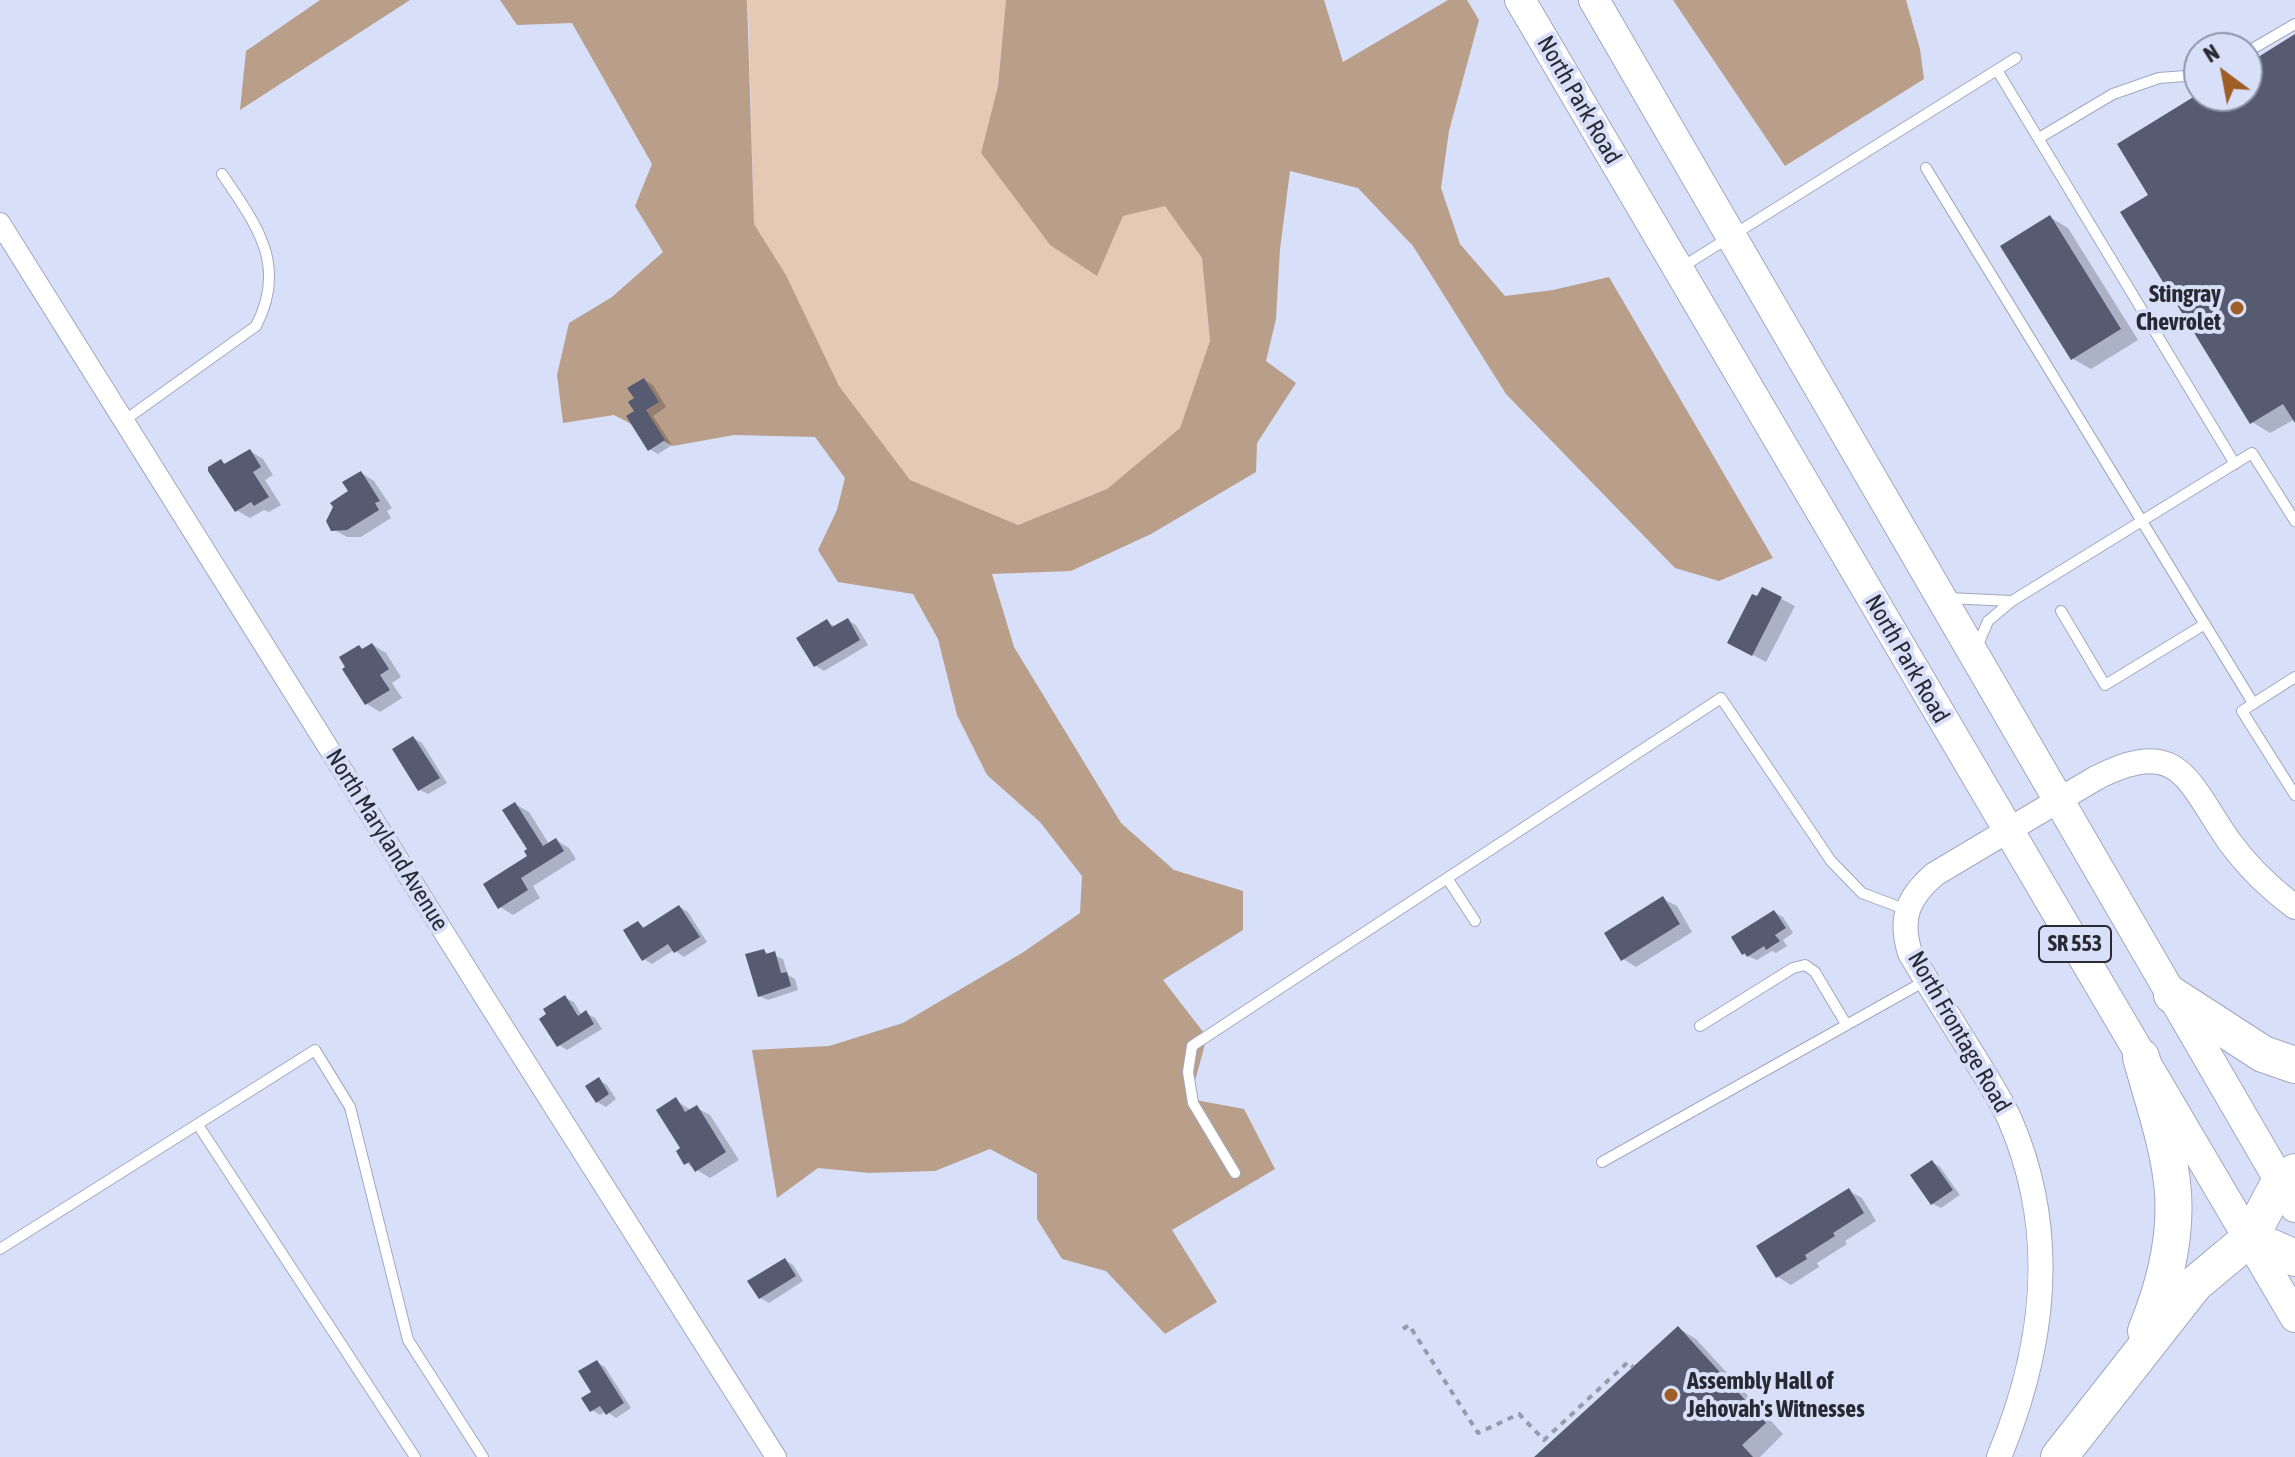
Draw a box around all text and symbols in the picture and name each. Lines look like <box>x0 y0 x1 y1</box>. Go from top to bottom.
street label: North Park Road <box>1531 31 1627 169</box>
north arrow <box>2183 32 2263 112</box>
text: N <box>2199 39 2224 68</box>
place label: Stingray Chevrolet <box>2136 280 2221 336</box>
marker: Stingray Chevrolet <box>2228 299 2246 317</box>
street label: North Park Road <box>1859 590 1955 728</box>
street label: North Maryland Avenue <box>320 744 454 936</box>
road number: SR 553 <box>2039 926 2111 962</box>
street label: North Frontage Road <box>1901 946 2017 1118</box>
place label: Assembly Hall of Jehovah's Witnesses <box>1687 1367 1865 1423</box>
marker: Assembly Hall of Jehovah's Witnesses <box>1662 1386 1680 1404</box>

